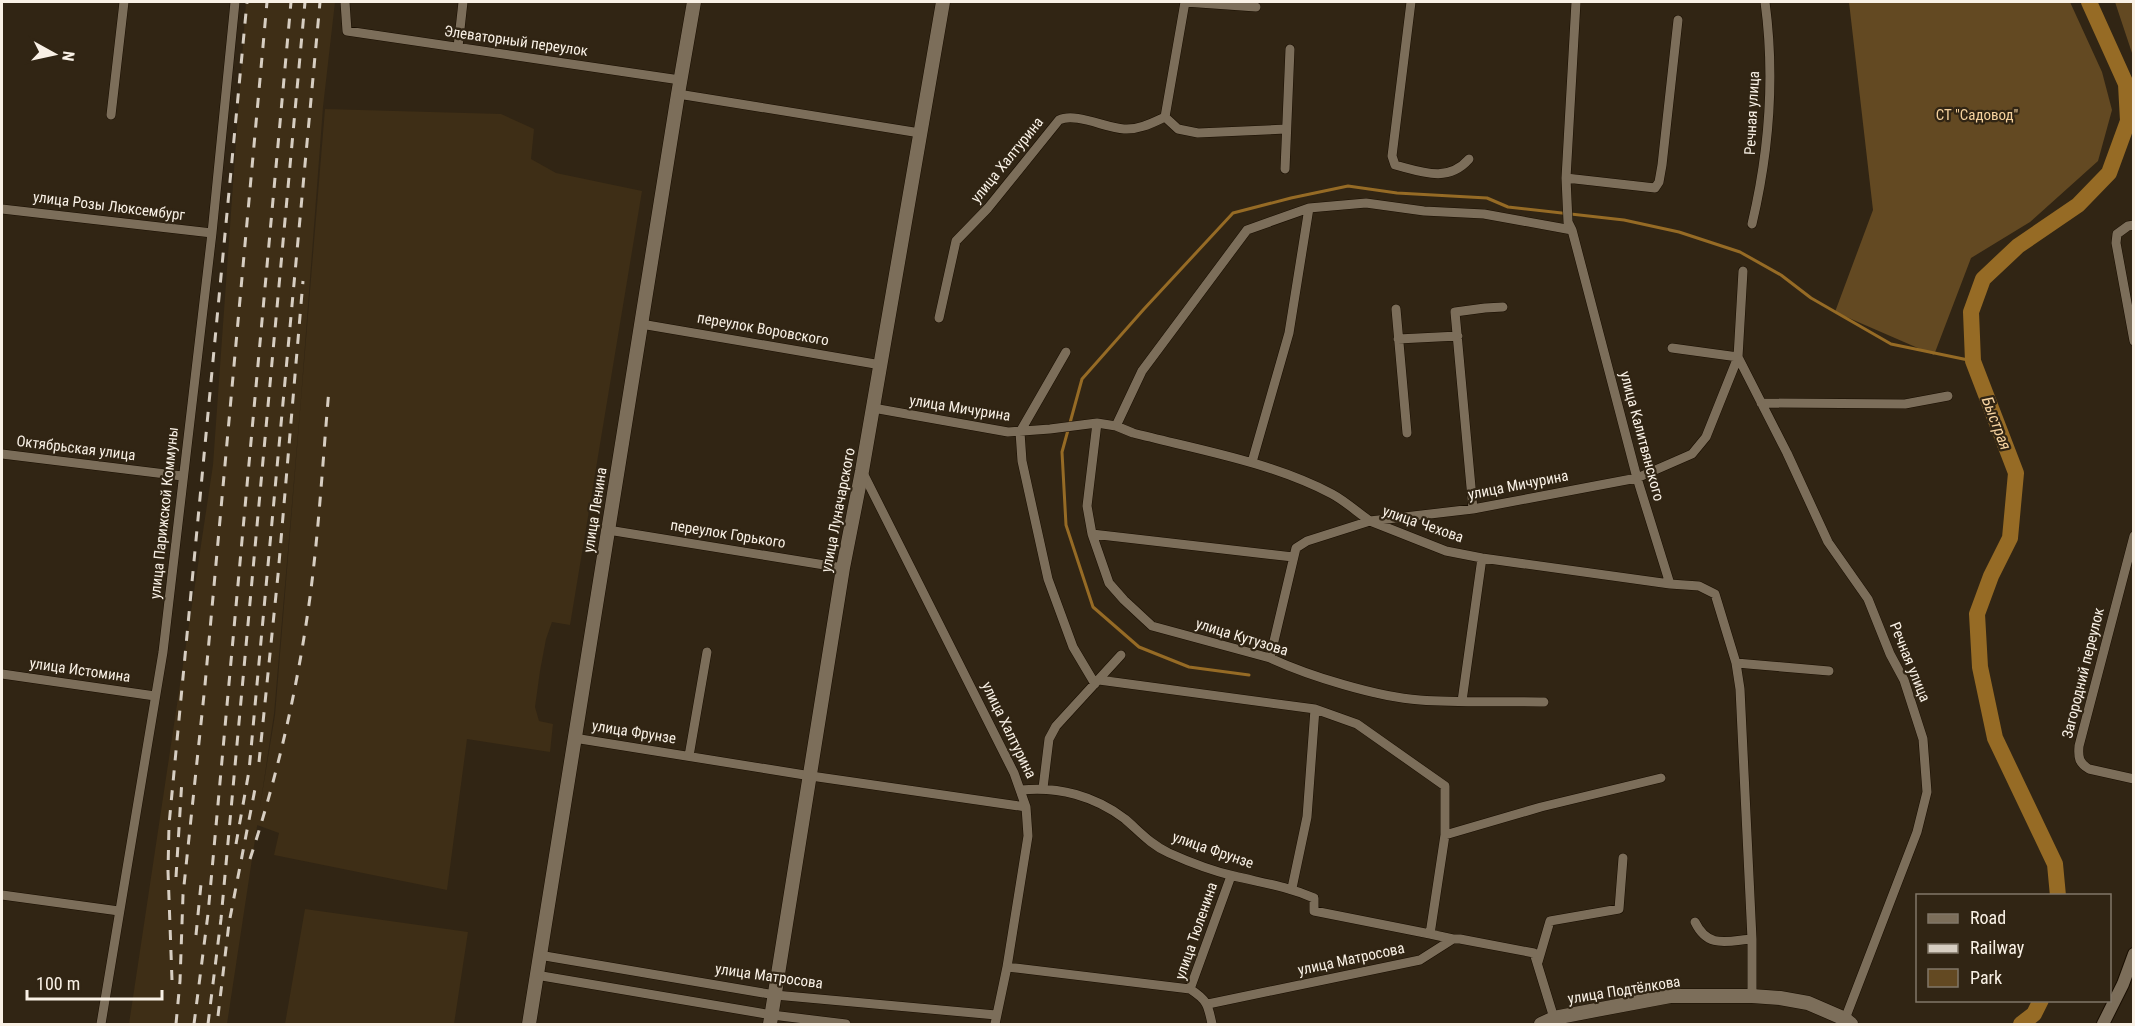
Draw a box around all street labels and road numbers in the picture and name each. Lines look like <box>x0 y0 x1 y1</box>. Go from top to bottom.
street label: Элеваторный переулок <box>443 22 589 60</box>
street label: Речная улица <box>1741 70 1763 156</box>
street label: улица Халтурина <box>967 113 1047 207</box>
street label: улица Розы Люксембург <box>32 188 186 224</box>
street label: переулок Воровского <box>696 309 830 349</box>
street label: улица Калитвянского <box>1616 369 1668 503</box>
street label: улица Мичурина <box>908 391 1012 425</box>
street label: улица Парижской Коммуны <box>146 426 182 600</box>
street label: Октябрьская улица <box>15 432 137 464</box>
street label: улица Луначарского <box>817 446 859 574</box>
street label: улица Ленина <box>579 466 611 554</box>
street label: улица Мичурина <box>1466 466 1570 504</box>
street label: улица Чехова <box>1380 502 1466 546</box>
street label: переулок Горького <box>669 516 787 552</box>
street label: Загородний переулок <box>2058 606 2108 740</box>
street label: улица Кутузова <box>1194 614 1290 660</box>
street label: Речная улица <box>1886 620 1934 704</box>
street label: улица Истомина <box>28 654 132 686</box>
street label: улица Халтурина <box>978 679 1040 781</box>
street label: улица Фрунзе <box>591 716 677 748</box>
street label: улица Фрунзе <box>1170 828 1256 872</box>
street label: улица Тюленина <box>1171 880 1221 982</box>
street label: улица Матросова <box>1296 939 1406 979</box>
street label: улица Матросова <box>714 960 824 992</box>
street label: улица Подтёлкова <box>1566 972 1682 1008</box>

